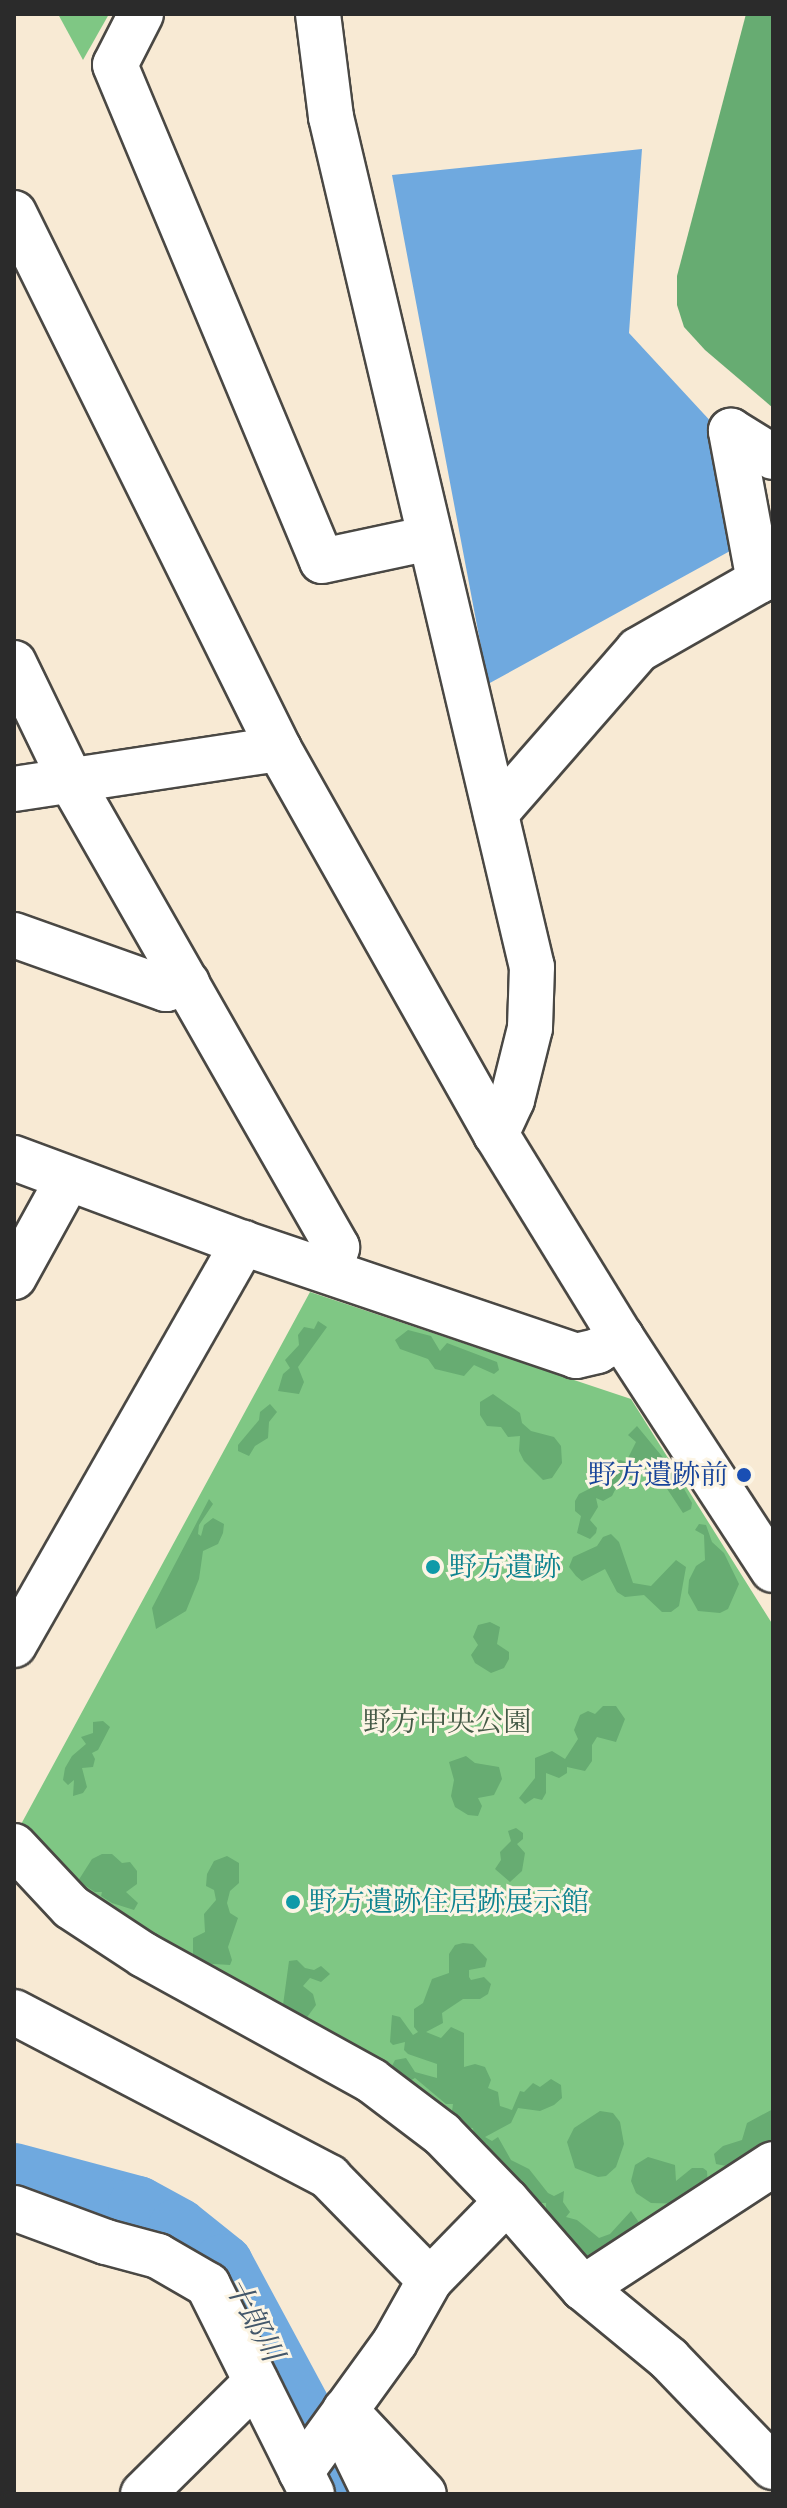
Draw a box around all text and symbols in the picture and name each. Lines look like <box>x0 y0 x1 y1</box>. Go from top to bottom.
place label: 野方遺跡前 <box>588 1458 728 1492</box>
marker: 野方遺跡前 <box>735 1466 753 1484</box>
place label: 野方遺跡 <box>449 1550 561 1584</box>
marker: 野方遺跡 <box>424 1558 442 1576</box>
park label: 野方中央公園 <box>363 1705 531 1739</box>
place label: 野方遺跡住居跡展示館 <box>309 1885 589 1919</box>
marker: 野方遺跡住居跡展示館 <box>284 1893 302 1911</box>
water label: 十郎川 <box>216 2272 290 2368</box>

